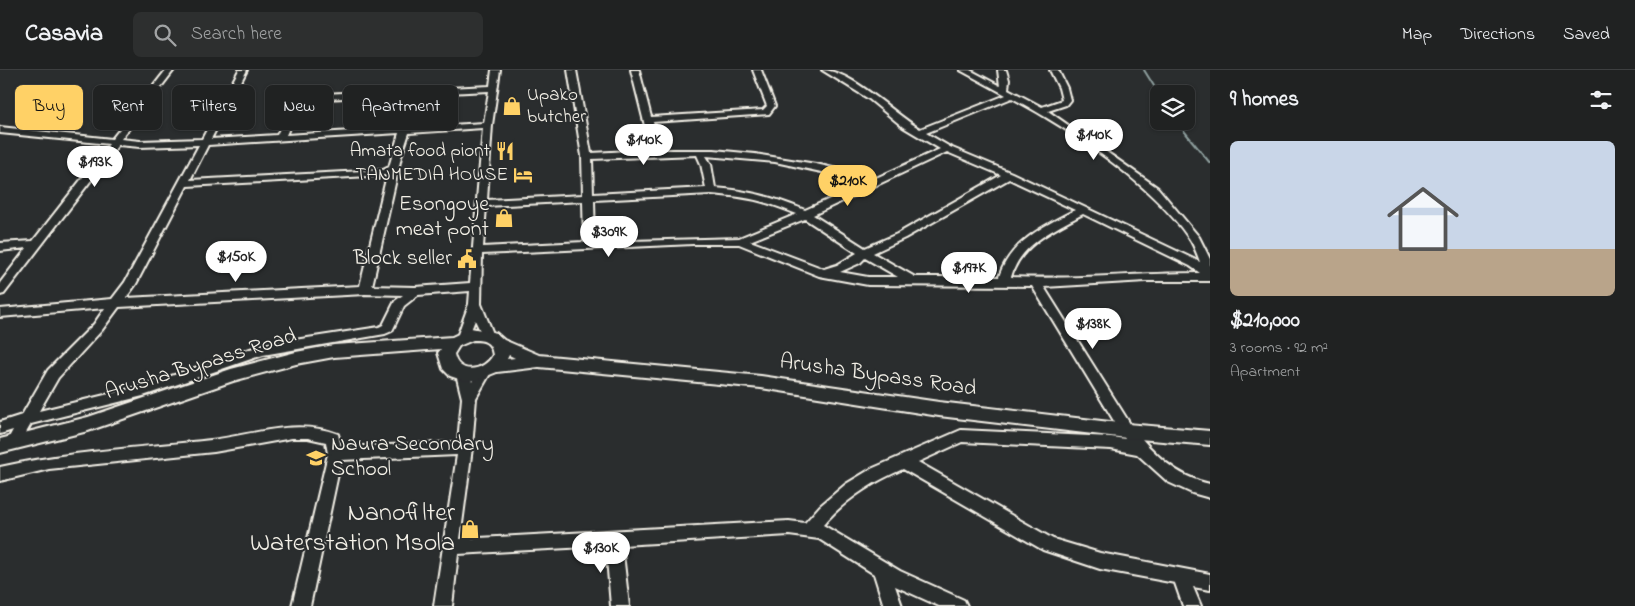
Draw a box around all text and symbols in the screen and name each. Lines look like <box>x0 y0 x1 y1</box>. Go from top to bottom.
search box <box>133 12 483 57</box>
text: Casavia <box>25 17 103 52</box>
icon: search <box>151 21 179 49</box>
text: Search here <box>191 21 282 48</box>
text: Map <box>1402 22 1432 48</box>
text: Directions <box>1460 22 1535 48</box>
text: Saved <box>1563 22 1610 48</box>
place label: Upako butcher <box>527 82 586 131</box>
chip: Buy <box>15 85 83 130</box>
chip: Rent <box>93 85 162 130</box>
chip: Filters <box>172 85 255 130</box>
chip: New <box>265 85 333 130</box>
chip: Apartment <box>343 85 458 130</box>
map controls <box>1150 85 1195 130</box>
button: layers <box>1150 85 1195 130</box>
text: 9 homes <box>1230 85 1299 115</box>
icon: filters <box>1587 86 1615 114</box>
shop icon: Upako butcher <box>501 95 523 117</box>
pin: $140K <box>1059 118 1129 161</box>
text: $140K <box>1076 123 1112 147</box>
pin: $140K <box>609 124 679 166</box>
text: $140K <box>626 128 662 152</box>
place label: Amata food piont <box>350 138 491 165</box>
restaurant icon: Amata food piont <box>494 140 516 162</box>
pin: $193K <box>60 146 130 188</box>
text: $193K <box>78 150 112 174</box>
place label: TANMEDIA HOUSE <box>355 162 508 189</box>
hotel icon: TANMEDIA HOUSE <box>512 164 534 186</box>
pin: $210K <box>813 164 883 207</box>
text: $210K <box>829 169 867 193</box>
icon: home <box>1378 174 1468 264</box>
place label: Esongoye meat pont <box>396 189 490 246</box>
shop icon: Esongoye meat pont <box>493 207 515 229</box>
pin: $309K <box>574 216 644 258</box>
text: $309K <box>591 220 627 244</box>
pin: $150K <box>201 240 271 283</box>
place label: Block seller <box>352 243 452 275</box>
text: $150K <box>217 245 255 269</box>
public building icon: Block seller <box>456 248 478 270</box>
pin: $197K <box>934 252 1004 294</box>
text: $197K <box>952 256 986 280</box>
text: $210,000 <box>1230 306 1300 336</box>
pin: $138K <box>1058 308 1128 350</box>
text: $138K <box>1075 312 1111 336</box>
street label: Arusha Bypass Road <box>101 321 301 410</box>
text: 3 rooms · 92 m² <box>1230 336 1328 360</box>
street label: Arusha Bypass Road <box>777 346 979 407</box>
text: Apartment <box>1230 360 1300 384</box>
place label: Naura Secondary School <box>331 429 494 486</box>
school or university icon: Naura Secondary School <box>305 447 327 469</box>
place label: Nanofilter Waterstation Msola <box>250 495 456 563</box>
shop icon: Nanofilter Waterstation Msola <box>459 518 481 540</box>
pin: $130K <box>566 532 636 574</box>
text: $130K <box>583 536 619 560</box>

